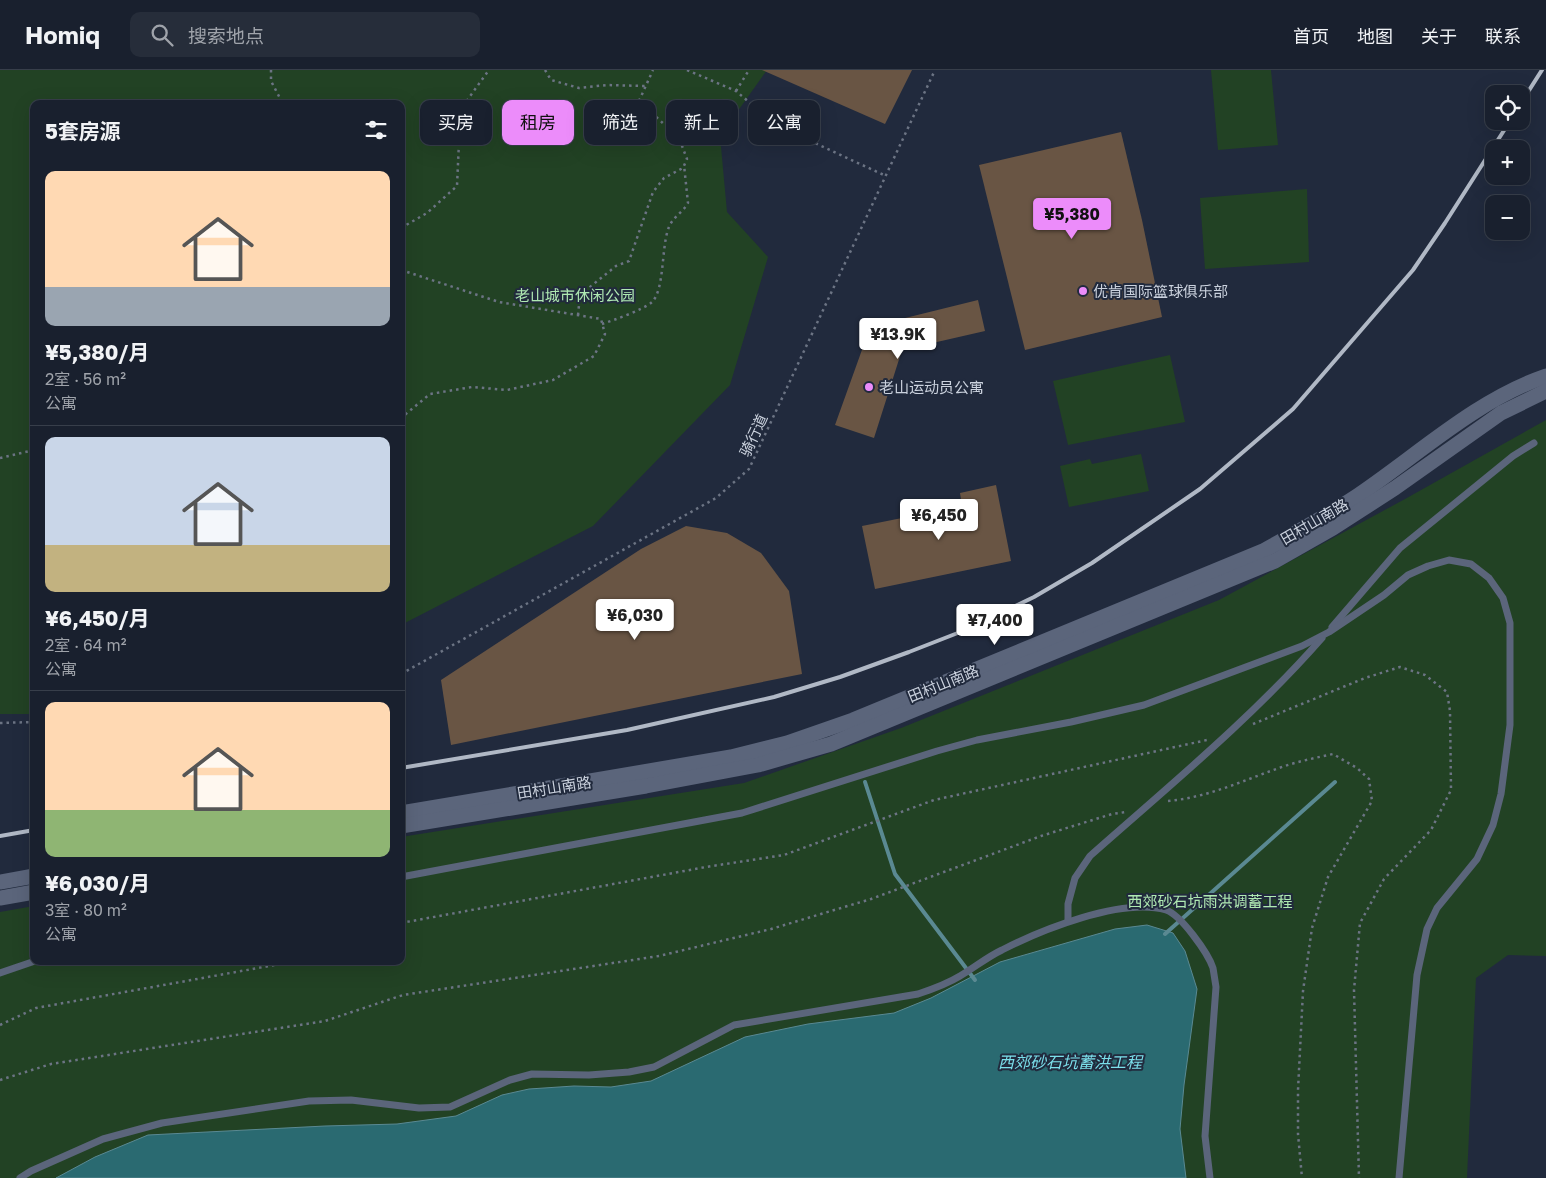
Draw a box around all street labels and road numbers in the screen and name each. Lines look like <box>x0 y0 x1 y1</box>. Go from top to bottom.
street label: 骑行道 <box>735 411 771 459</box>
street label: 田村山南路 <box>1277 494 1351 548</box>
street label: 田村山南路 <box>905 661 981 705</box>
street label: 田村山南路 <box>516 772 592 802</box>

